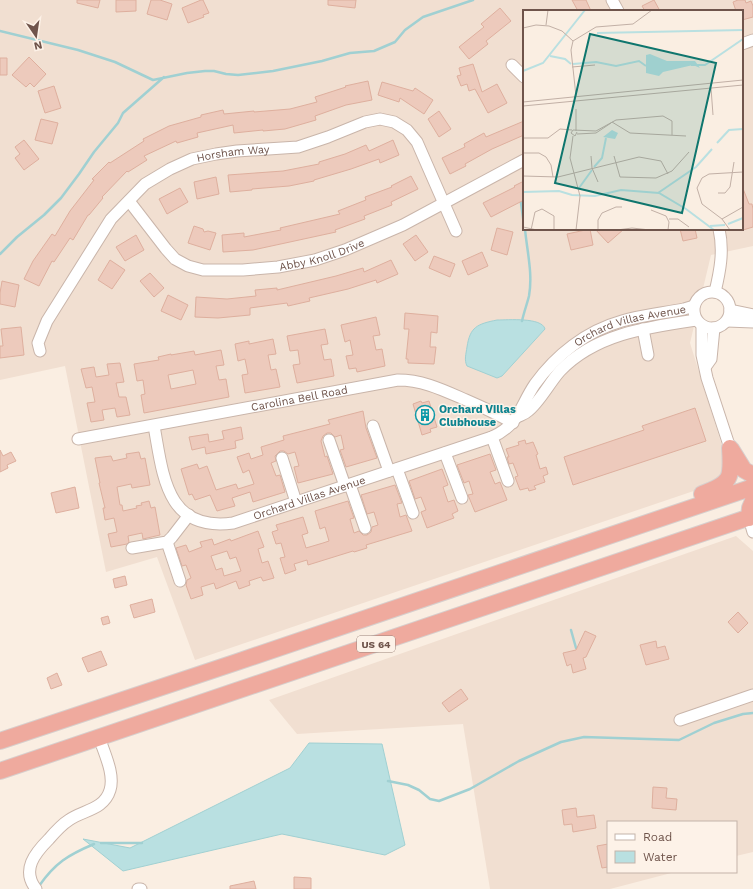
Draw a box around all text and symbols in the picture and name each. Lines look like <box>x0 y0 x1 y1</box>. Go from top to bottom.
inset map <box>523 10 743 230</box>
north arrow <box>16 16 56 56</box>
text: N <box>33 38 44 53</box>
street label: Horsham Way <box>195 142 270 164</box>
street label: Abby Knoll Drive <box>278 236 366 273</box>
street label: Orchard Villas Avenue <box>571 302 687 349</box>
street label: Carolina Bell Road <box>250 383 349 413</box>
place label: Orchard Villas Clubhouse <box>439 403 516 429</box>
building icon: Orchard Villas Clubhouse <box>414 404 436 426</box>
street label: Orchard Villas Avenue <box>251 473 367 522</box>
road number: US 64 <box>357 636 395 652</box>
legend <box>607 821 737 873</box>
text: Road <box>643 830 672 844</box>
text: Water <box>643 850 678 864</box>

